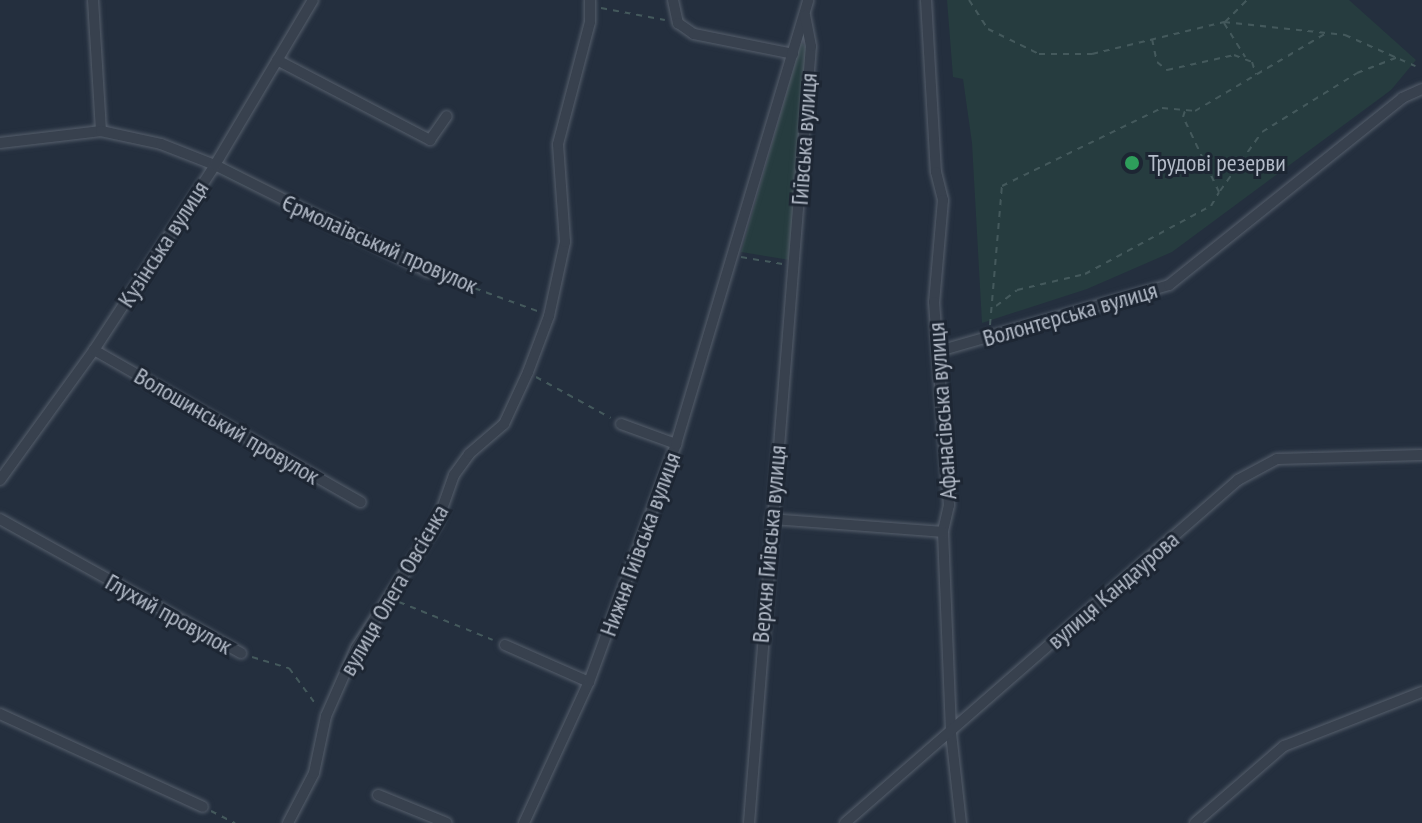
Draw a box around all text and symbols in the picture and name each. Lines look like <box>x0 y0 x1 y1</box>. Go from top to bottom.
street label: Гиївська вулиця <box>785 72 823 206</box>
place label: Трудові резерви <box>1148 149 1286 177</box>
marker: Трудові резерви <box>1123 154 1141 172</box>
street label: Кузінська вулиця <box>111 175 215 313</box>
street label: Єрмолаївський провулок <box>278 188 482 300</box>
street label: Волонтерська вулиця <box>979 275 1161 353</box>
street label: Афанасівська вулиця <box>921 321 963 501</box>
street label: Волошинський провулок <box>129 361 325 491</box>
street label: Верхня Гиївська вулиця <box>746 444 792 644</box>
street label: Нижня Гиївська вулиця <box>593 448 687 640</box>
street label: вулиця Олега Овсієнка <box>333 499 455 681</box>
street label: вулиця Кандаурова <box>1041 525 1185 655</box>
street label: Глухий провулок <box>101 567 237 661</box>

